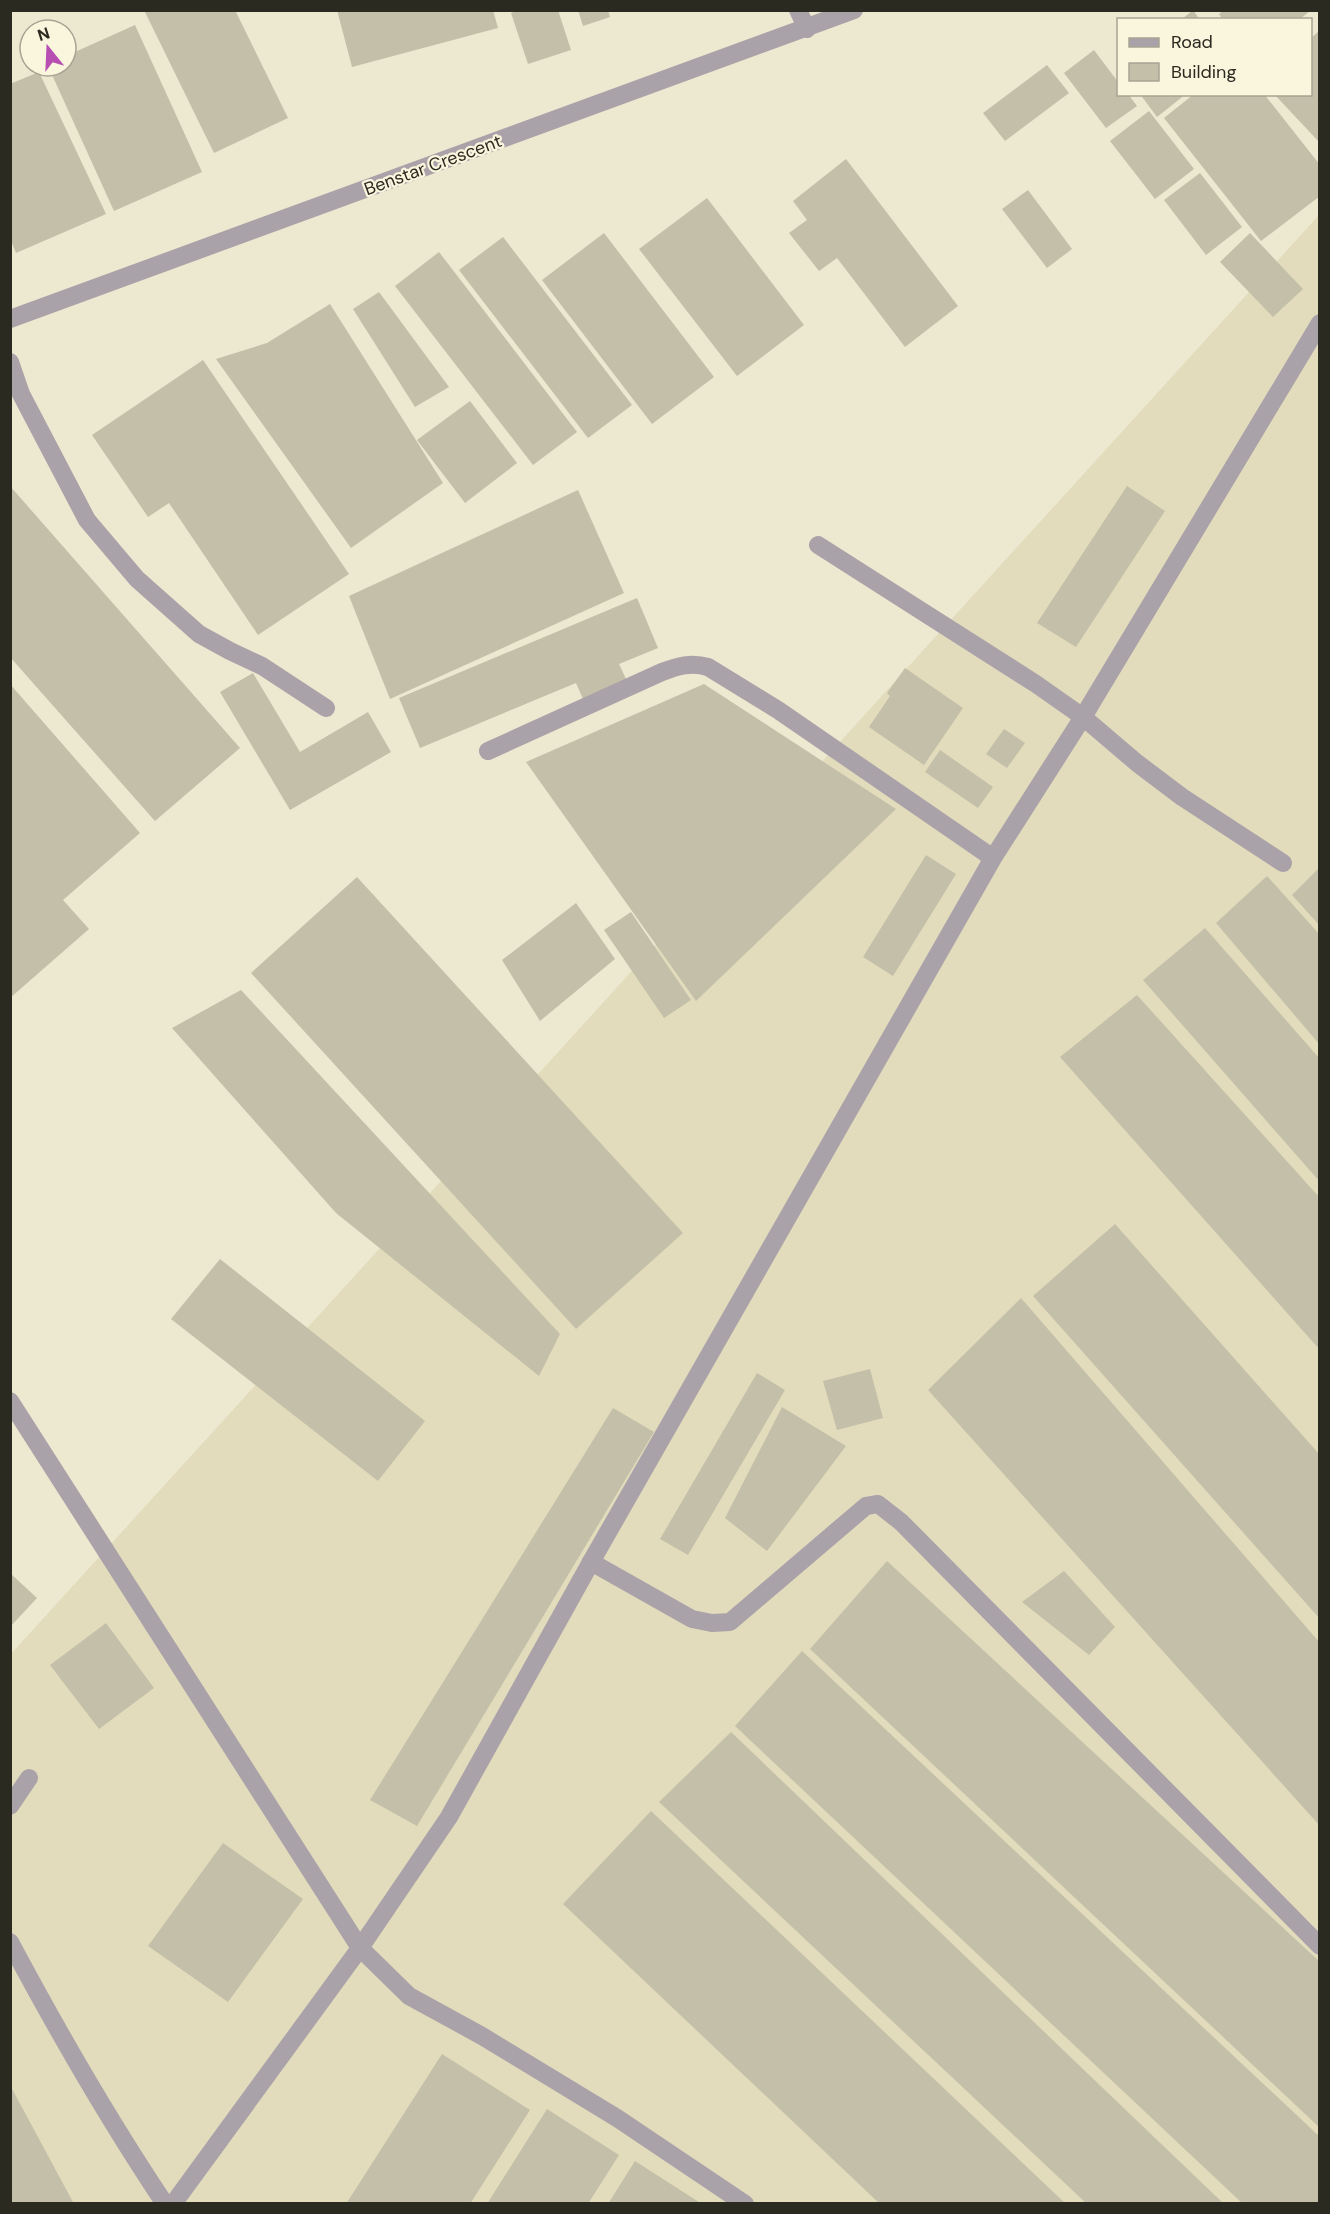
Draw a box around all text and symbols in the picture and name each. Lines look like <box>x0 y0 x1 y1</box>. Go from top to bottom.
north arrow <box>18 18 78 78</box>
legend <box>1117 18 1312 96</box>
text: N <box>35 22 52 46</box>
text: Road <box>1171 30 1213 54</box>
text: Building <box>1171 60 1236 84</box>
street label: Benstar Crescent <box>361 129 505 201</box>

